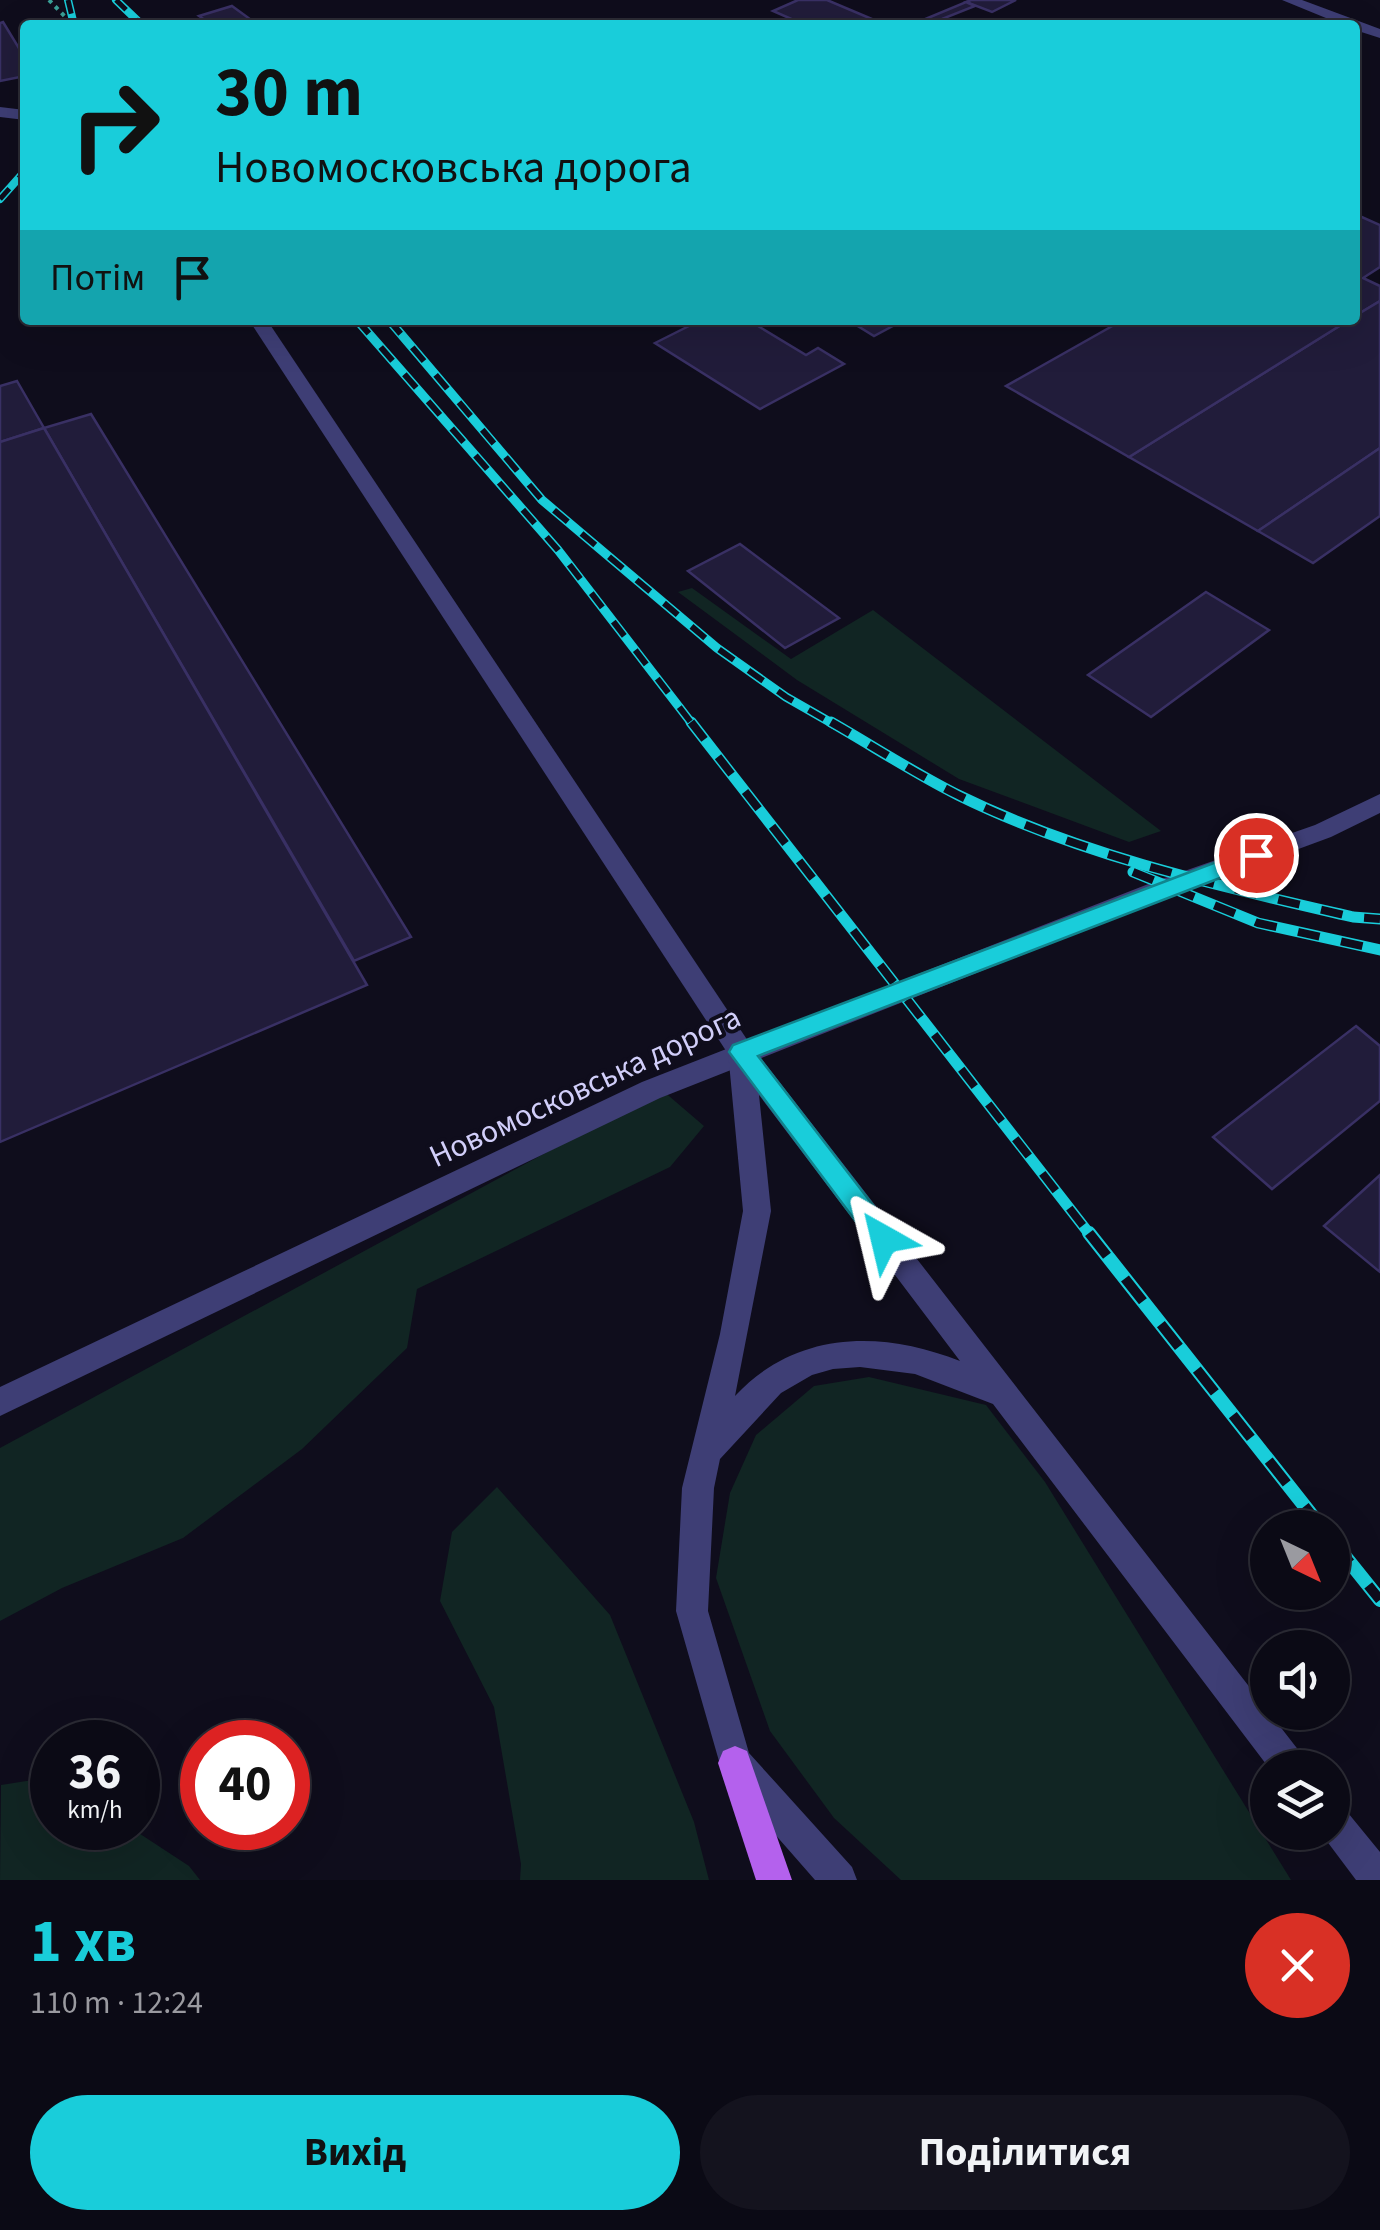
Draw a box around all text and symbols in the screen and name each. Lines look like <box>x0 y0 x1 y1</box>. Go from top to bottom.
text: 30 m <box>215 43 363 143</box>
icon: right <box>50 60 180 190</box>
text: Новомосковська дорога <box>215 136 692 200</box>
icon: arrive <box>165 250 220 305</box>
text: Потім <box>50 251 145 305</box>
pin <box>1214 813 1299 898</box>
icon: arrive <box>1229 828 1284 883</box>
street label: Новомосковська дорога <box>422 995 748 1179</box>
position arrow <box>832 1187 936 1291</box>
north arrow <box>1250 1510 1350 1610</box>
map controls <box>1250 1510 1350 1850</box>
button: sound <box>1250 1630 1350 1730</box>
speed limit sign: 40 <box>180 1720 310 1850</box>
text: 36 <box>69 1737 121 1808</box>
button: layers <box>1250 1750 1350 1850</box>
text: km/h <box>67 1792 123 1828</box>
text: 1 хв <box>30 1900 136 1985</box>
button: close <box>1245 1913 1350 2018</box>
text: 110 m · 12:24 <box>30 1980 203 2026</box>
button: Вихід <box>30 2095 680 2210</box>
button: Поділитися <box>700 2095 1350 2210</box>

